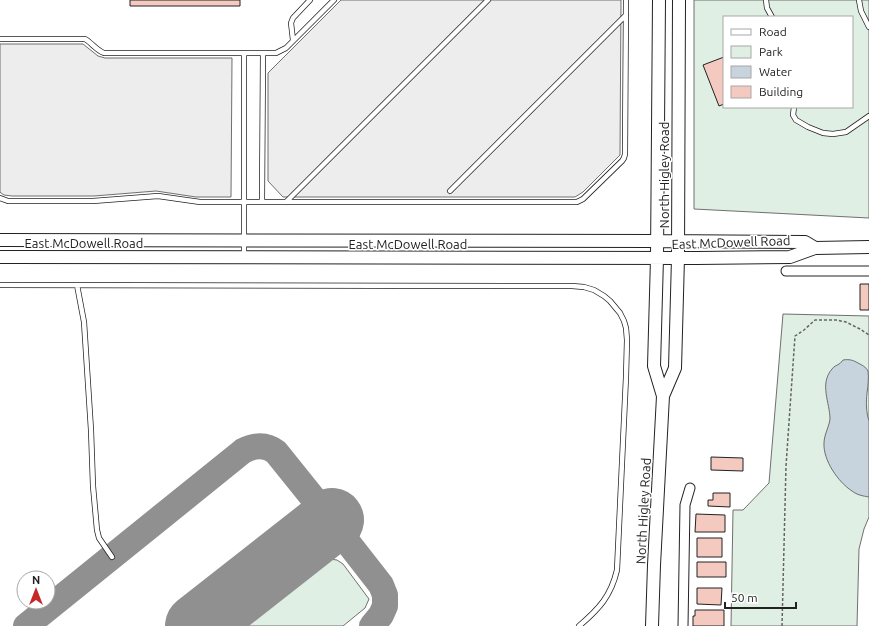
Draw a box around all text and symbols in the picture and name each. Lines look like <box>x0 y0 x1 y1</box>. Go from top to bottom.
legend <box>723 16 853 108</box>
text: Road <box>759 25 787 38</box>
text: Park <box>759 45 783 58</box>
text: Water <box>759 65 792 78</box>
text: Building <box>759 85 803 98</box>
street label: North Higley Road <box>657 122 671 228</box>
street label: East McDowell Road <box>671 233 791 251</box>
street label: East McDowell Road <box>25 236 143 250</box>
street label: East McDowell Road <box>349 237 467 251</box>
street label: North Higley Road <box>633 457 653 565</box>
north arrow <box>16 570 56 610</box>
text: N <box>32 574 40 586</box>
scale bar <box>725 584 796 610</box>
text: 50 m <box>731 591 758 604</box>

